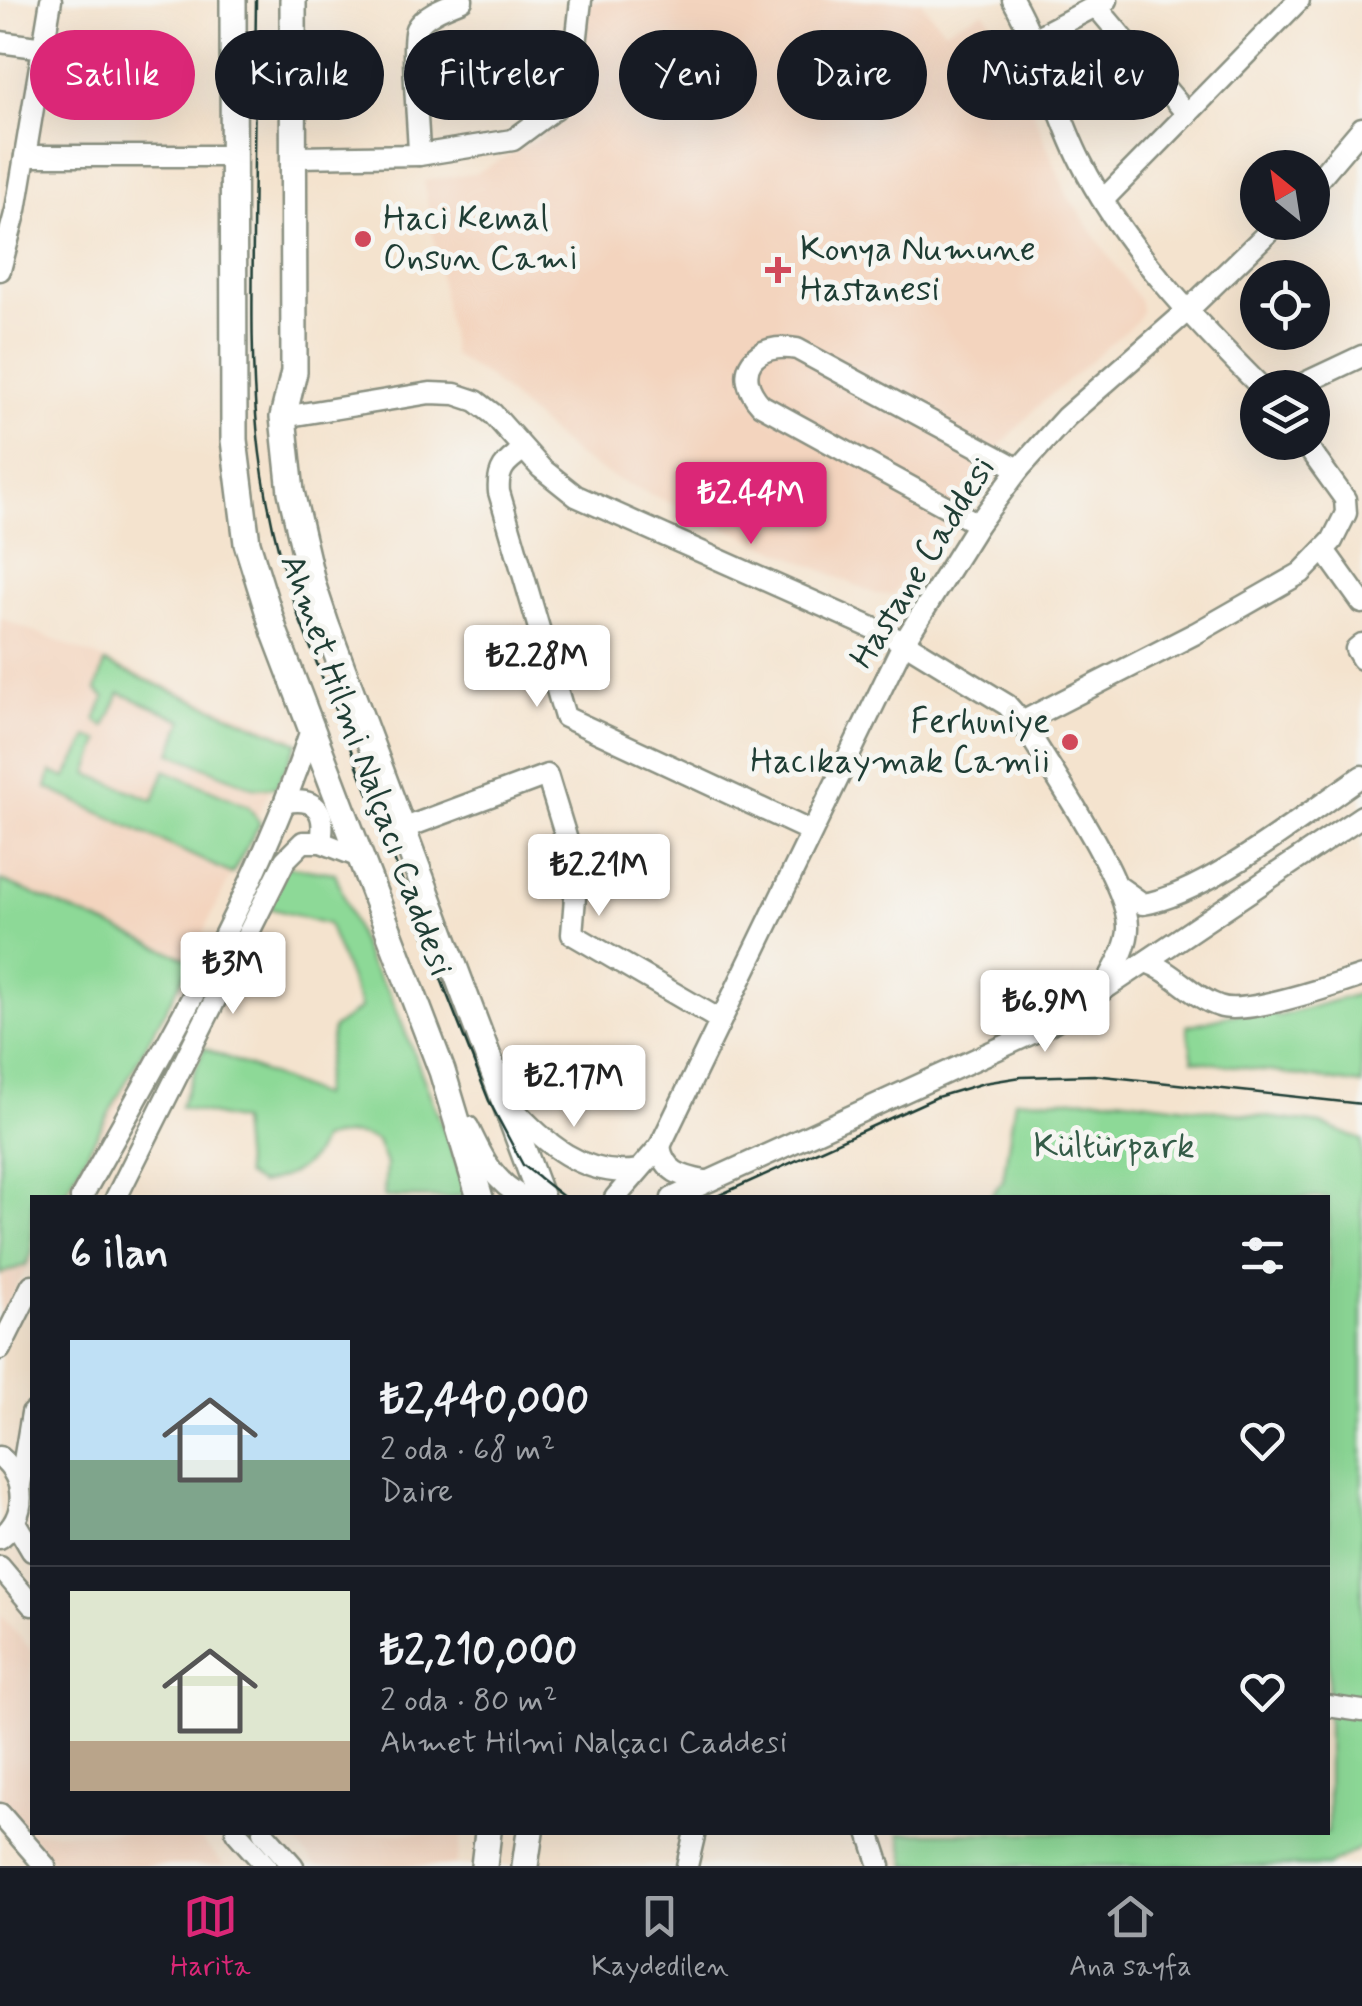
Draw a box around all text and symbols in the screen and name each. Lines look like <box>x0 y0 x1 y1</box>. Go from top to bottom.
chip: Satılık <box>30 30 195 120</box>
chip: Kiralık <box>215 30 384 120</box>
chip: Filtreler <box>404 30 599 120</box>
chip: Yeni <box>619 30 757 120</box>
chip: Daire <box>777 30 927 120</box>
chip: Müstakil ev <box>947 30 1179 120</box>
north arrow <box>1240 150 1330 240</box>
map controls <box>1240 150 1330 460</box>
place label: Haci Kemal Onsun Cami <box>383 196 579 282</box>
place label: Konya Numune Hastanesi <box>800 227 1036 313</box>
marker: Haci Kemal Onsun Cami <box>352 228 374 250</box>
marker: Konya Numune Hastanesi <box>765 257 791 283</box>
button: locate <box>1240 260 1330 350</box>
button: layers <box>1240 370 1330 460</box>
street label: Hastane Caddesi <box>839 448 1007 678</box>
pin: ₺2.44M <box>670 462 832 547</box>
text: ₺2.44M <box>698 473 804 515</box>
street label: Ahmet Hilmi Nalçacı Caddesi <box>268 548 464 982</box>
pin: ₺2.28M <box>456 625 618 710</box>
text: ₺2.28M <box>486 636 588 678</box>
place label: Ferhuniye Hacıkaymak Camii <box>750 699 1050 785</box>
marker: Ferhuniye Hacıkaymak Camii <box>1059 731 1081 753</box>
pin: ₺2.21M <box>518 834 680 919</box>
text: ₺2.21M <box>550 845 648 887</box>
pin: ₺3M <box>185 932 281 1017</box>
text: ₺3M <box>203 943 263 985</box>
pin: ₺6.9M <box>975 970 1115 1055</box>
text: ₺6.9M <box>1002 981 1088 1023</box>
pin: ₺2.17M <box>493 1045 655 1130</box>
text: ₺2.17M <box>524 1056 624 1098</box>
park label: Kültürpark <box>1033 1124 1195 1170</box>
text: 6 ilan <box>70 1228 169 1283</box>
icon: filters <box>1235 1228 1290 1283</box>
text: ₺2,440,000 <box>380 1374 589 1429</box>
icon: home <box>150 1380 270 1500</box>
icon: heart <box>1235 1413 1290 1468</box>
text: 2 oda · 68 m² <box>380 1429 555 1471</box>
text: Daire <box>380 1471 453 1513</box>
text: ₺2,210,000 <box>380 1625 577 1680</box>
icon: home <box>150 1631 270 1751</box>
icon: heart <box>1235 1664 1290 1719</box>
text: 2 oda · 80 m² <box>380 1680 558 1722</box>
text: Ahmet Hilmi Nalçacı Caddesi <box>380 1722 787 1764</box>
tab: Harita <box>170 1889 251 1986</box>
tab: Kaydedilen <box>591 1889 729 1986</box>
tab: Ana sayfa <box>1069 1889 1192 1986</box>

